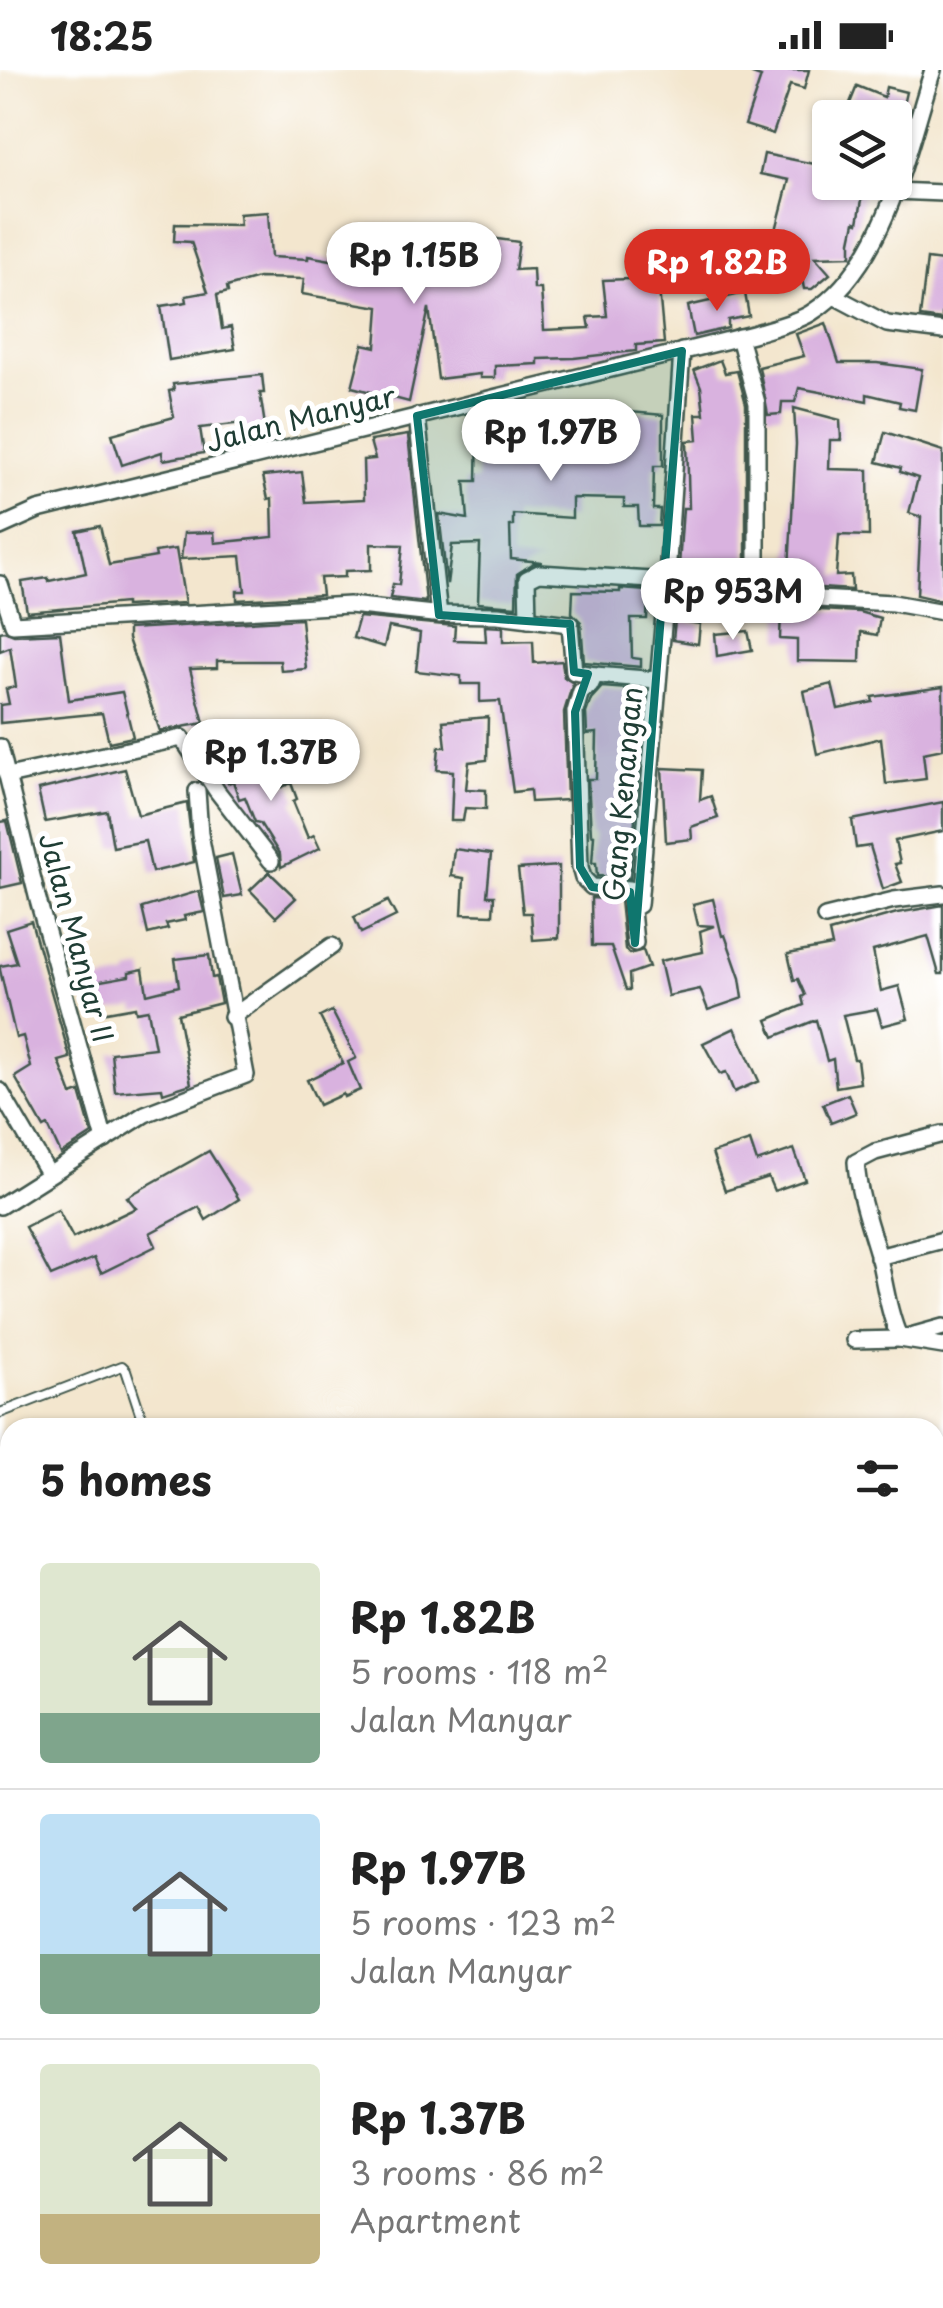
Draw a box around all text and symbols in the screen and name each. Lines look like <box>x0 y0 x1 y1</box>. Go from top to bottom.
text: 18:25 <box>50 7 154 64</box>
map controls <box>812 100 912 200</box>
button: layers <box>812 100 912 200</box>
pin: Rp 1.15B <box>311 222 517 307</box>
pin: Rp 1.82B <box>614 229 820 314</box>
text: Rp 1.15B <box>348 230 480 278</box>
text: Rp 1.82B <box>646 237 788 285</box>
street label: Jalan Manyar <box>201 373 400 462</box>
pin: Rp 1.97B <box>448 399 654 484</box>
text: Rp 1.97B <box>484 407 618 455</box>
pin: Rp 953M <box>641 558 825 643</box>
text: Rp 953M <box>663 566 803 614</box>
street label: Gang Kenangan <box>591 685 652 903</box>
pin: Rp 1.37B <box>168 719 374 804</box>
text: Rp 1.37B <box>204 727 338 775</box>
street label: Jalan Manyar II <box>29 828 126 1047</box>
text: 5 homes <box>40 1447 212 1510</box>
icon: filters <box>850 1451 905 1506</box>
text: Rp 1.82B <box>350 1584 536 1647</box>
icon: home <box>120 1603 240 1723</box>
text: 5 rooms · 118 m² <box>350 1647 608 1695</box>
text: Jalan Manyar <box>350 1695 572 1743</box>
text: Rp 1.97B <box>350 1835 527 1898</box>
icon: home <box>120 1854 240 1974</box>
text: 5 rooms · 123 m² <box>350 1898 616 1946</box>
text: Jalan Manyar <box>350 1946 572 1994</box>
text: Rp 1.37B <box>350 2085 526 2148</box>
icon: home <box>120 2104 240 2224</box>
text: 3 rooms · 86 m² <box>350 2148 605 2196</box>
text: Apartment <box>350 2196 521 2244</box>

